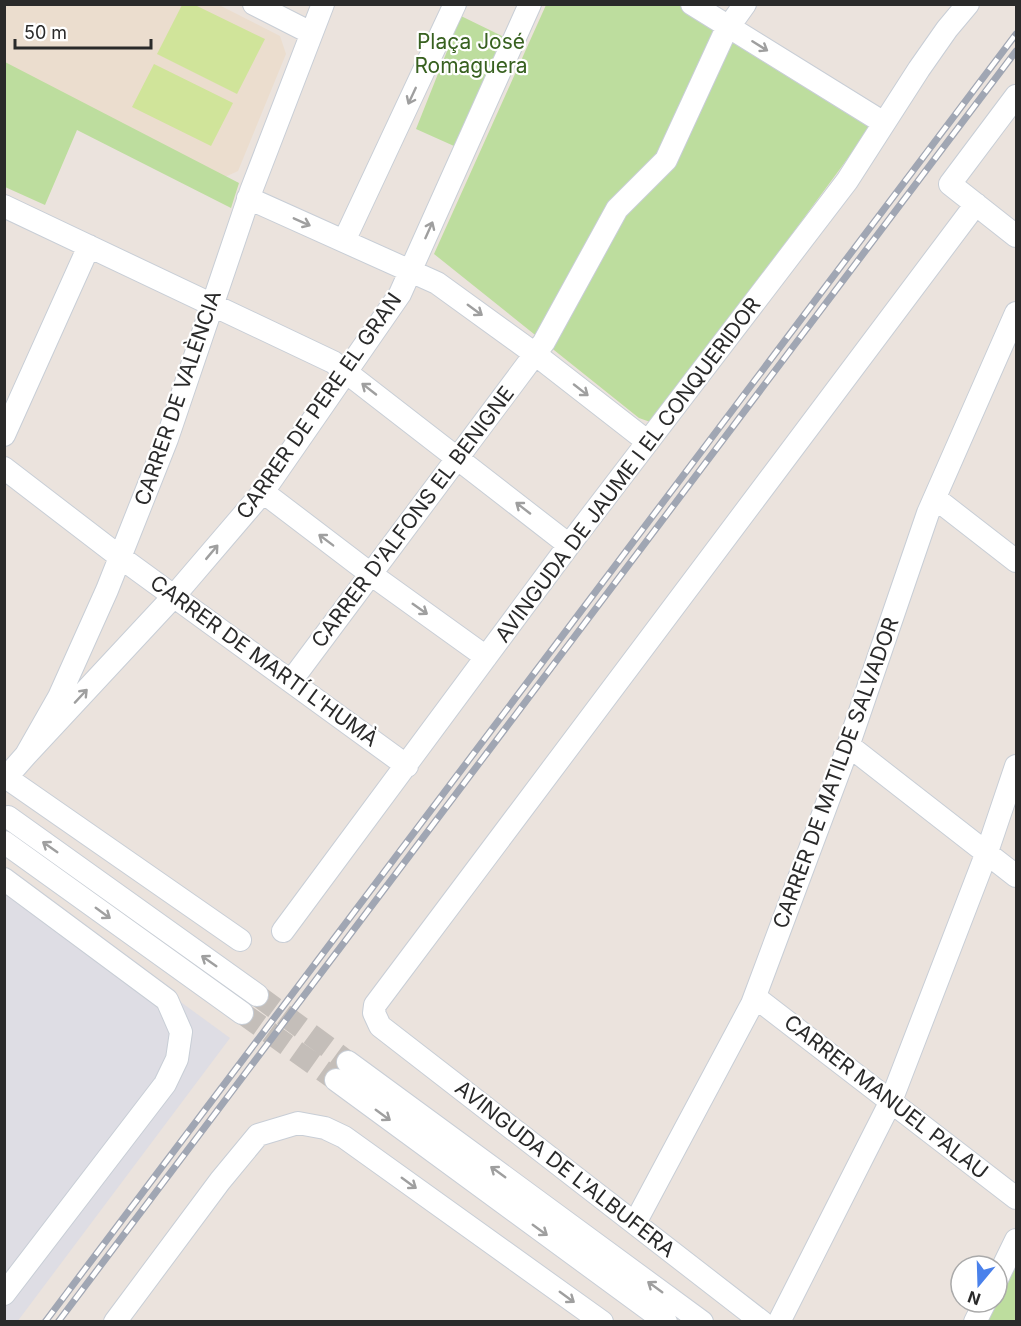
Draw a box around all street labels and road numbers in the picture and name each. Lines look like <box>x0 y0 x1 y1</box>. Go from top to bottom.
street label: CARRER DE VALÈNCIA <box>128 287 226 509</box>
street label: CARRER DE PERE EL GRAN <box>231 288 406 524</box>
street label: AVINGUDA DE JAUME I EL CONQUERIDOR <box>490 292 765 647</box>
street label: CARRER D'ALFONS EL BENIGNE <box>306 381 519 652</box>
street label: CARRER DE MARTÍ L'HUMÀ <box>146 569 384 752</box>
street label: CARRER DE MATILDE SALVADOR <box>767 614 904 932</box>
street label: CARRER MANUEL PALAU <box>779 1009 993 1184</box>
street label: AVINGUDA DE L'ALBUFERA <box>450 1075 680 1262</box>

